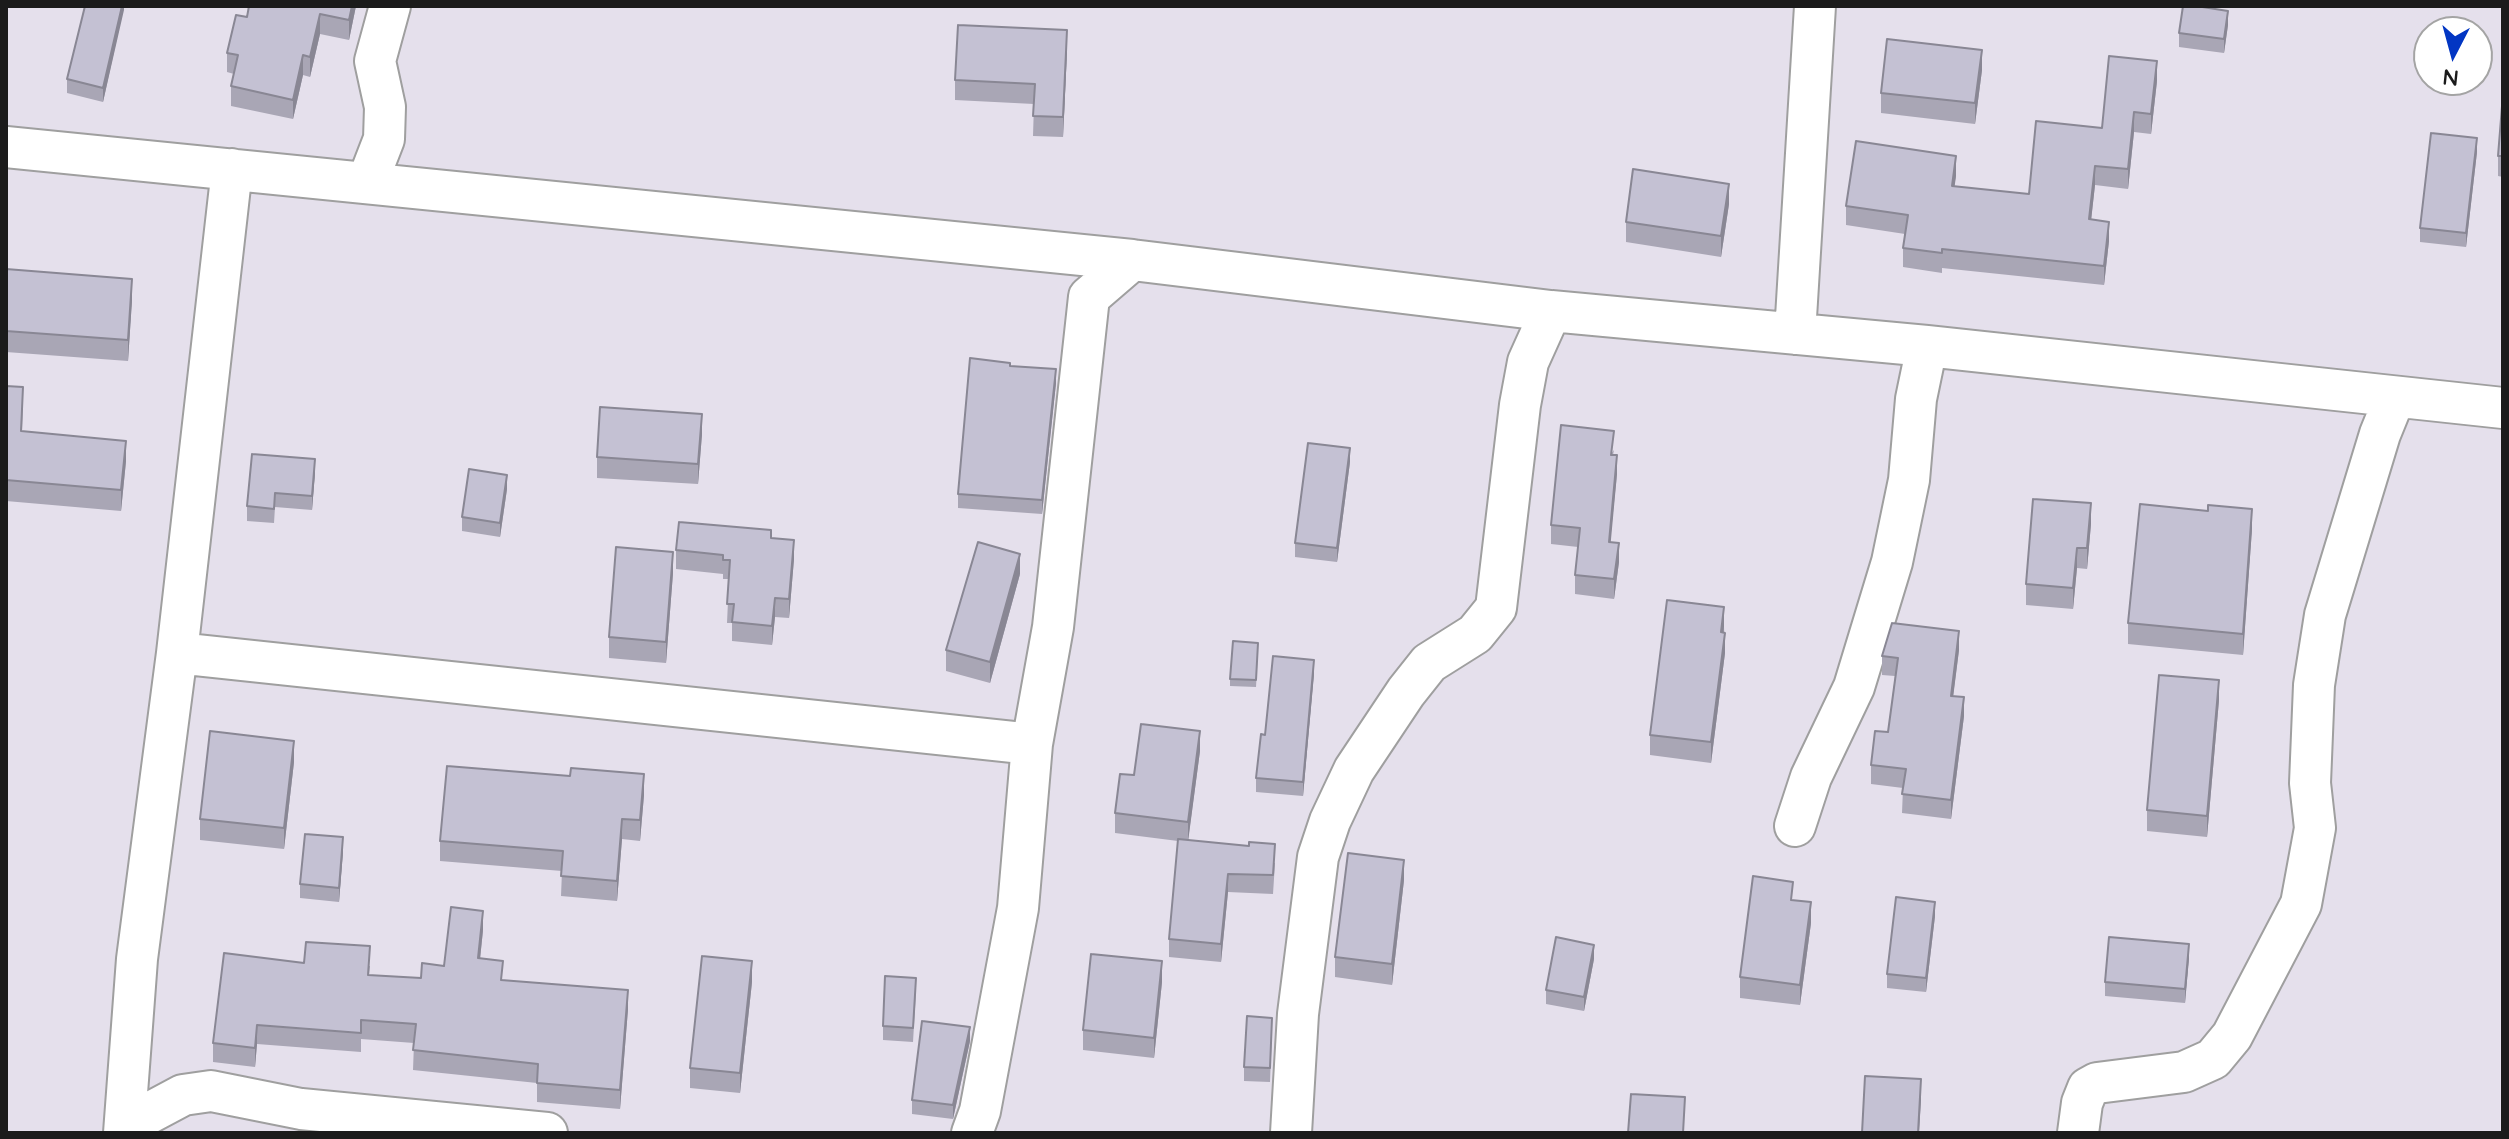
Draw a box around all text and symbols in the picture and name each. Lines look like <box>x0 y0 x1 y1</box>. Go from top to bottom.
north arrow <box>2413 16 2493 96</box>
text: N <box>2441 63 2460 93</box>

